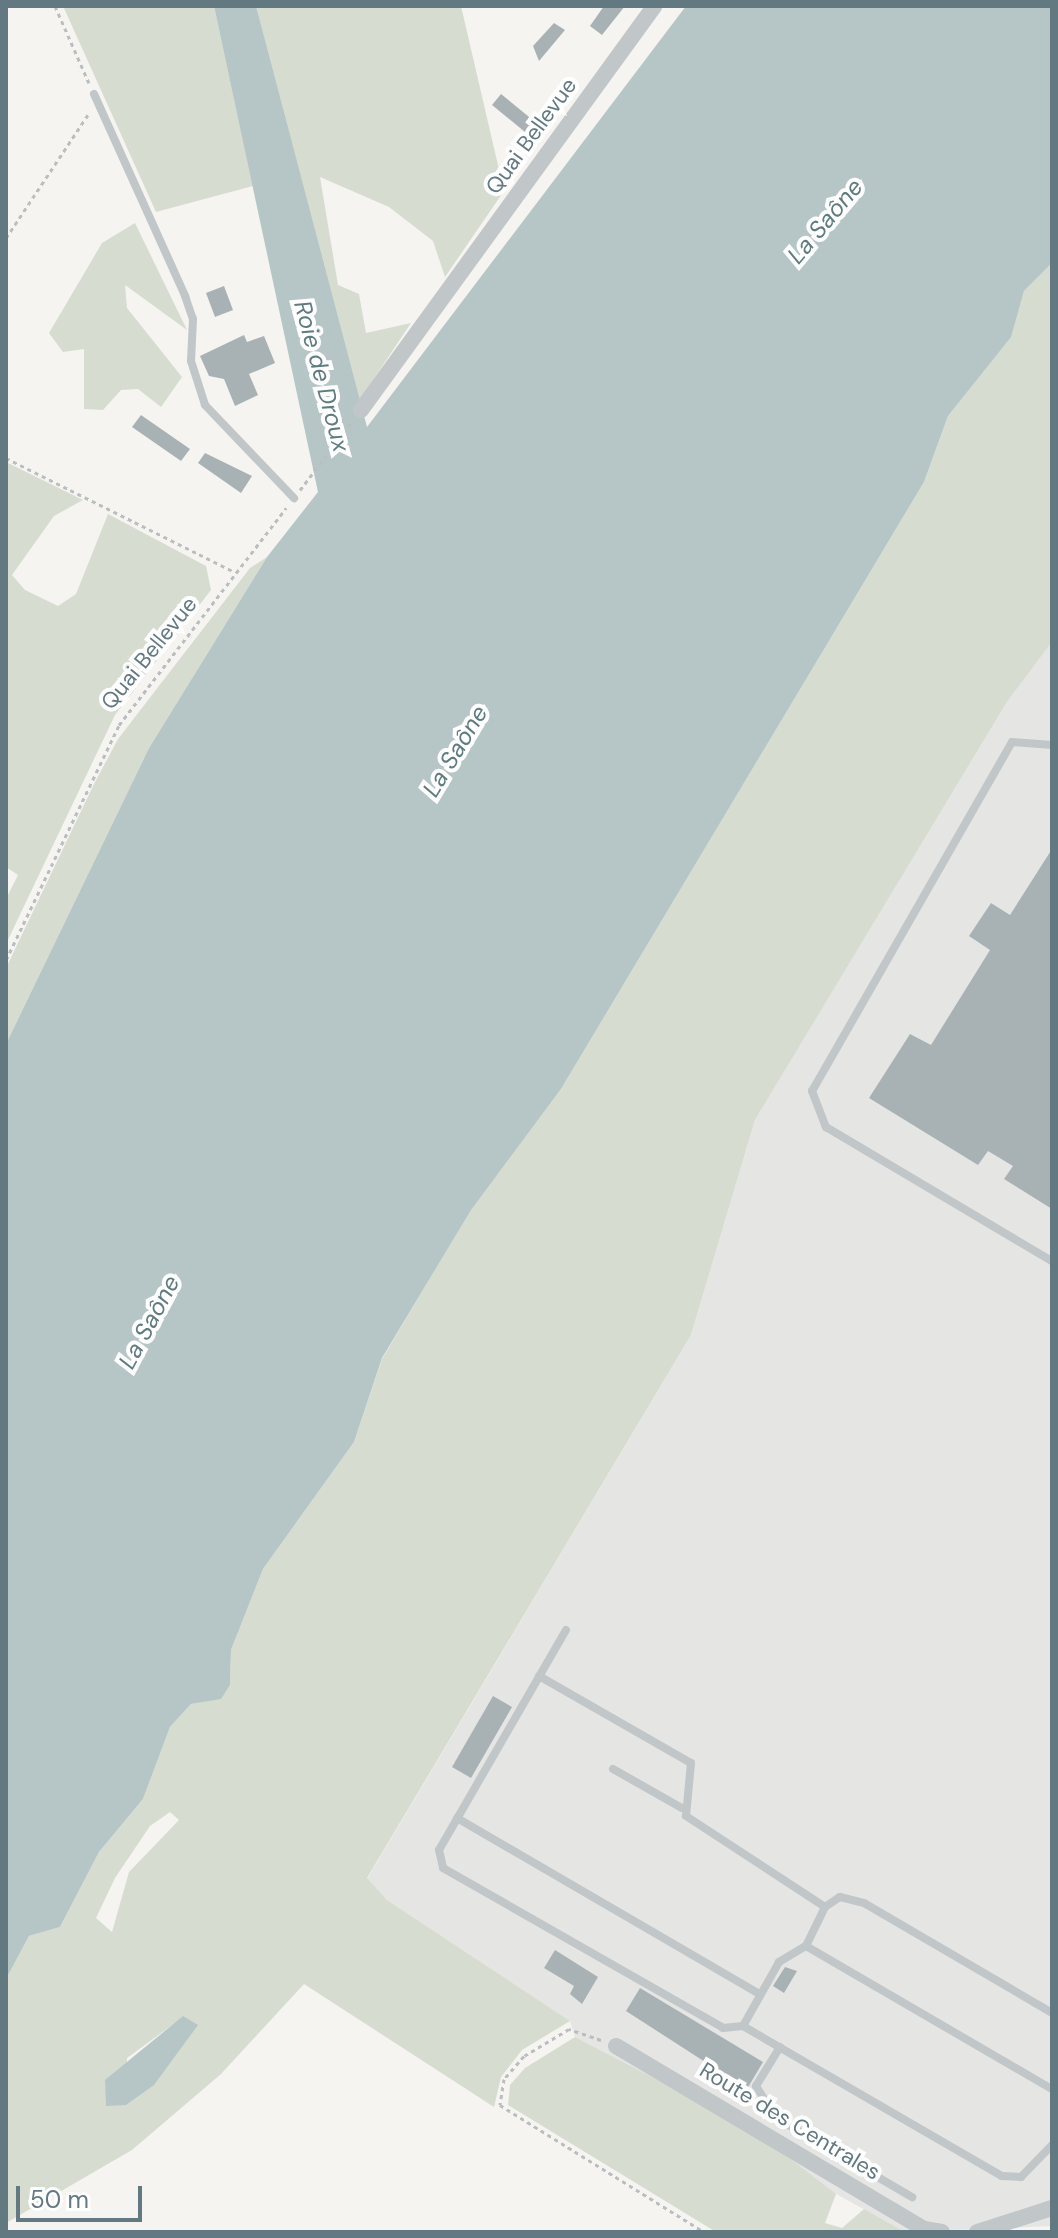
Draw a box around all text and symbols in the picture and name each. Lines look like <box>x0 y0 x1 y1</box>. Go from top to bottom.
street label: Quai Bellevue <box>480 73 582 199</box>
water label: La Saône <box>781 173 869 269</box>
water label: Roie de Droux <box>288 298 356 454</box>
street label: Quai Bellevue <box>96 591 202 715</box>
water label: La Saône <box>416 700 494 802</box>
water label: La Saône <box>112 1270 186 1374</box>
street label: Route des Centrales <box>695 2057 885 2185</box>
scale bar <box>20 2170 146 2220</box>
text: 50 m <box>30 2184 89 2215</box>

